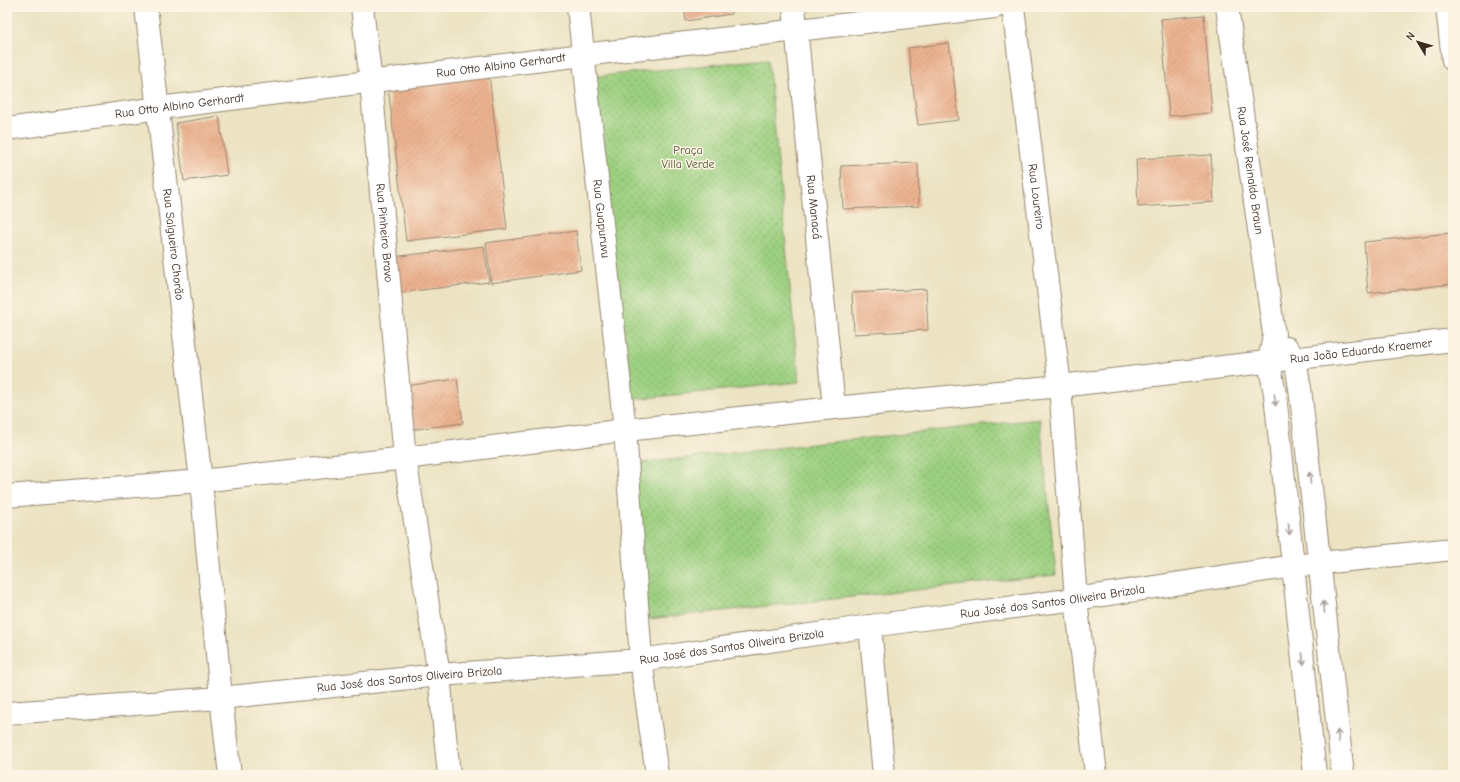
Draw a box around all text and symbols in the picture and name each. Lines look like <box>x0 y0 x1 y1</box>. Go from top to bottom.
north arrow <box>1398 22 1438 62</box>
text: N <box>1403 29 1418 43</box>
street label: Rua Otto Albino Gerhardt <box>435 50 567 80</box>
street label: Rua Otto Albino Gerhardt <box>114 90 245 121</box>
street label: Rua José Reinaldo Braun <box>1234 105 1267 235</box>
park label: Praça Villa Verde <box>661 143 715 171</box>
street label: Rua Loureiro <box>1025 163 1048 230</box>
street label: Rua Manacá <box>804 174 824 240</box>
street label: Rua Guapuruvu <box>590 179 613 259</box>
street label: Rua Pinheiro Bravo <box>373 183 396 283</box>
street label: Rua Salgueiro Chorão <box>160 188 187 301</box>
street label: Rua João Eduardo Kraemer <box>1289 335 1433 366</box>
one-way arrow <box>1272 393 1279 406</box>
one-way arrow <box>1306 472 1313 485</box>
one-way arrow <box>1286 522 1293 535</box>
street label: Rua José dos Santos Oliveira Brizola <box>959 582 1146 621</box>
one-way arrow <box>1320 601 1328 614</box>
street label: Rua José dos Santos Oliveira Brizola <box>639 626 825 667</box>
one-way arrow <box>1299 652 1307 665</box>
street label: Rua José dos Santos Oliveira Brizola <box>316 663 503 695</box>
one-way arrow <box>1335 730 1342 743</box>

